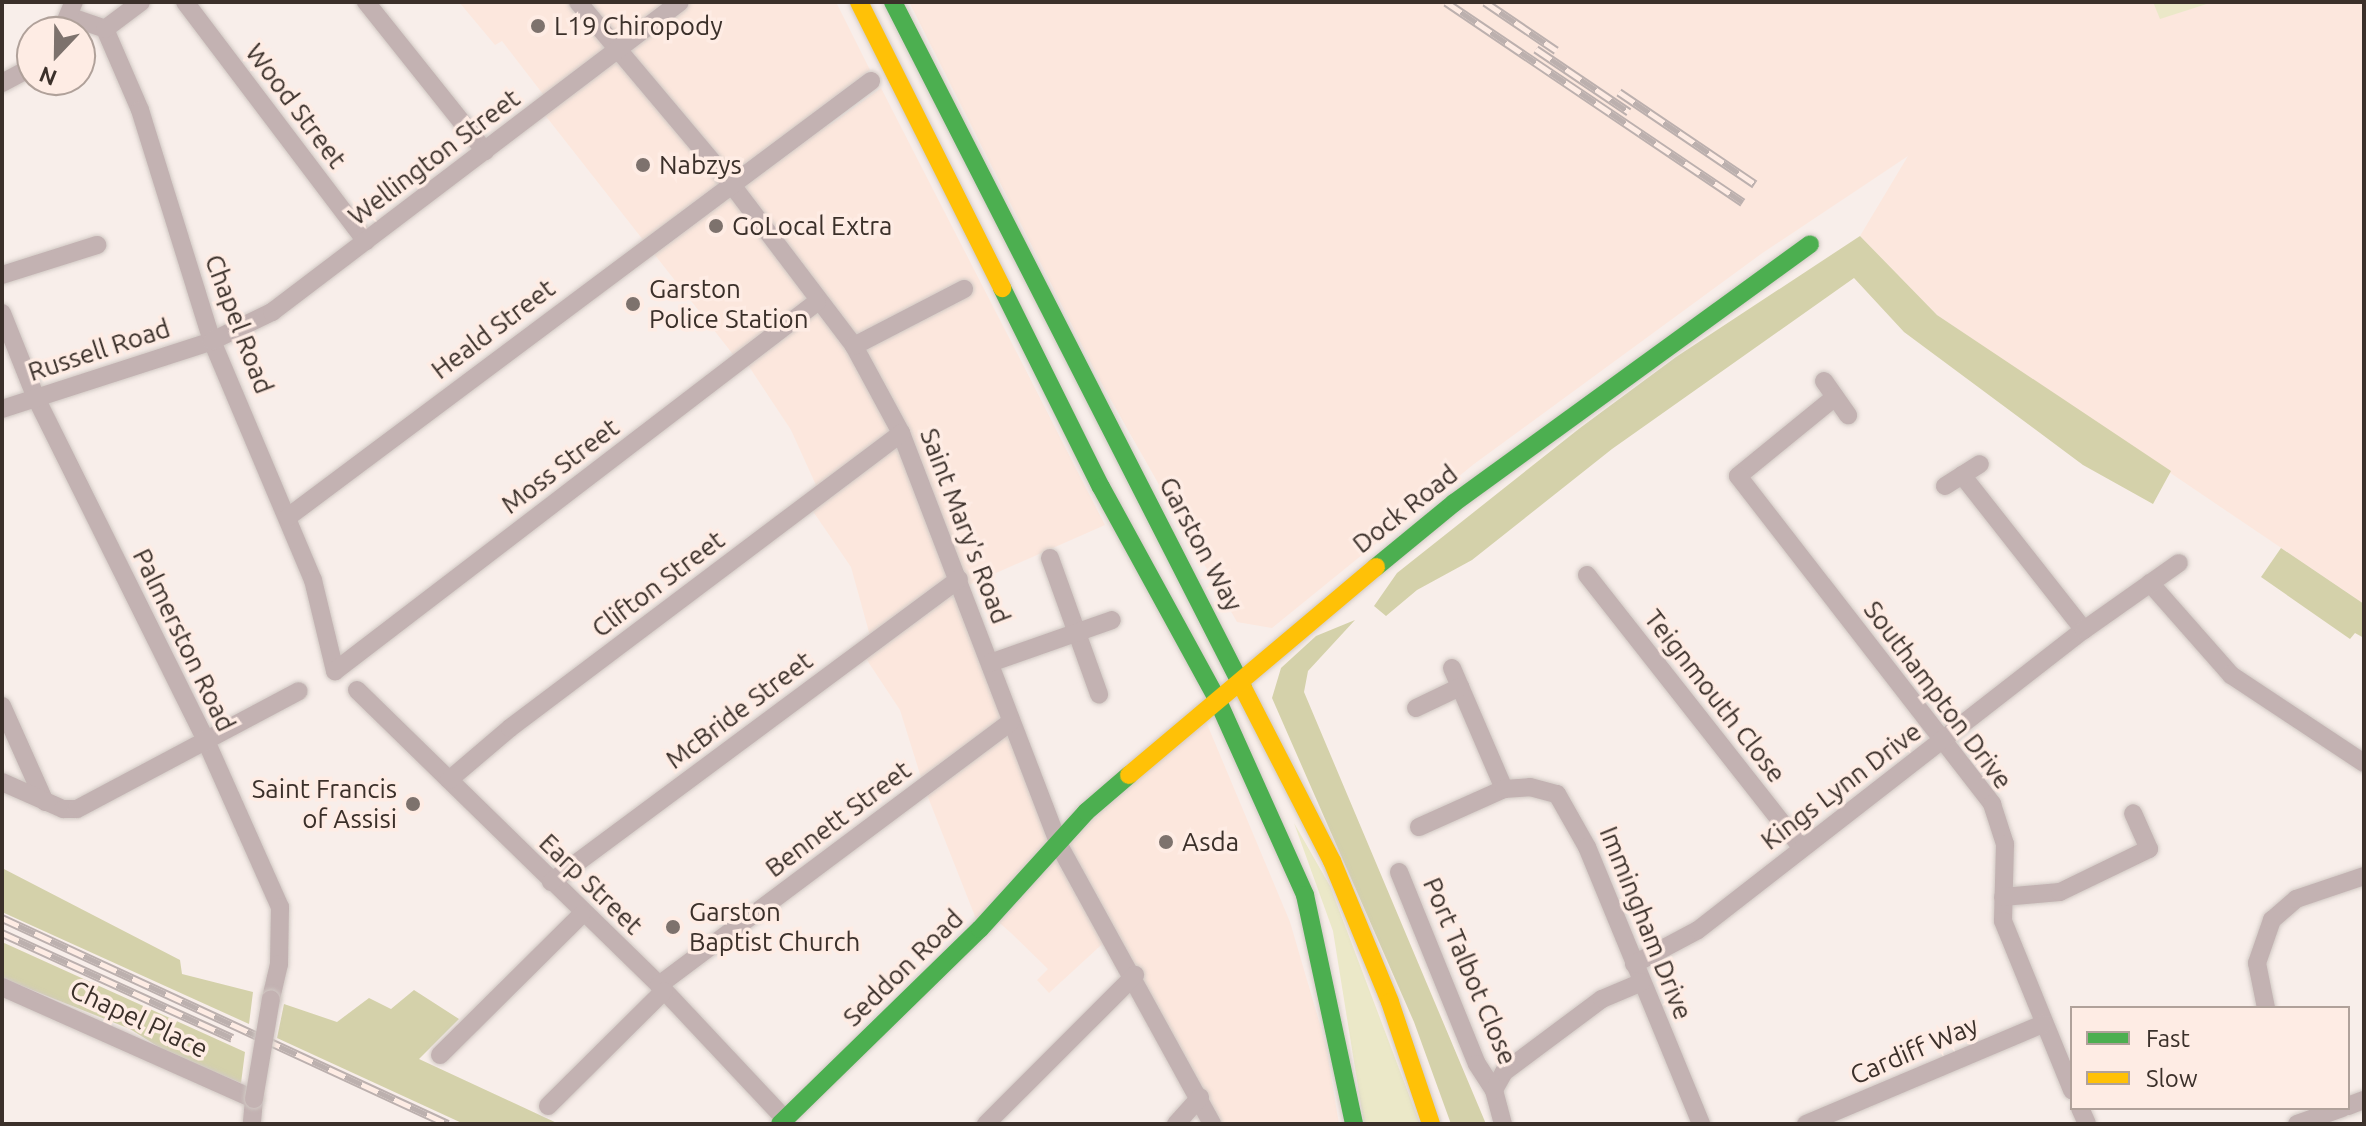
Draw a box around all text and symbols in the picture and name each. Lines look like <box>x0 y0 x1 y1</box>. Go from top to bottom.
place label: L19 Chiropody <box>554 10 723 42</box>
north arrow <box>16 16 96 96</box>
marker: L19 Chiropody <box>529 17 547 35</box>
street label: Wood Street <box>239 38 353 174</box>
text: N <box>35 62 60 92</box>
street label: Wellington Street <box>342 82 526 232</box>
place label: Nabzys <box>659 149 742 181</box>
marker: Nabzys <box>634 156 652 174</box>
place label: GoLocal Extra <box>732 210 892 242</box>
marker: GoLocal Extra <box>707 217 725 235</box>
street label: Chapel Road <box>198 250 280 398</box>
street label: Heald Street <box>425 272 561 386</box>
place label: Garston Police Station <box>649 273 809 334</box>
marker: Garston Police Station <box>624 295 642 313</box>
street label: Russell Road <box>24 312 174 388</box>
street label: Moss Street <box>495 412 625 520</box>
street label: Saint Mary's Road <box>913 424 1017 628</box>
street label: Dock Road <box>1346 458 1464 560</box>
street label: Garston Way <box>1153 472 1249 616</box>
street label: Clifton Street <box>586 524 730 644</box>
street label: Palmerston Road <box>126 543 242 737</box>
street label: Southampton Drive <box>1857 595 2019 795</box>
street label: Teignmouth Close <box>1638 603 1792 789</box>
street label: McBride Street <box>660 645 818 775</box>
street label: Kings Lynn Drive <box>1755 716 1927 856</box>
street label: Bennett Street <box>759 754 917 884</box>
place label: Saint Francis of Assisi <box>252 773 397 834</box>
marker: Saint Francis of Assisi <box>404 795 422 813</box>
street label: Immingham Drive <box>1593 822 1699 1024</box>
place label: Asda <box>1182 826 1239 858</box>
street label: Earp Street <box>533 827 649 941</box>
marker: Asda <box>1157 833 1175 851</box>
street label: Port Talbot Close <box>1417 873 1523 1069</box>
place label: Garston Baptist Church <box>689 896 860 958</box>
street label: Seddon Road <box>837 903 969 1033</box>
marker: Garston Baptist Church <box>664 918 682 936</box>
street label: Chapel Place <box>65 973 213 1065</box>
legend <box>2070 1006 2350 1110</box>
street label: Cardiff Way <box>1845 1009 1983 1091</box>
text: Fast <box>2146 1025 2190 1052</box>
text: Slow <box>2146 1065 2198 1092</box>

